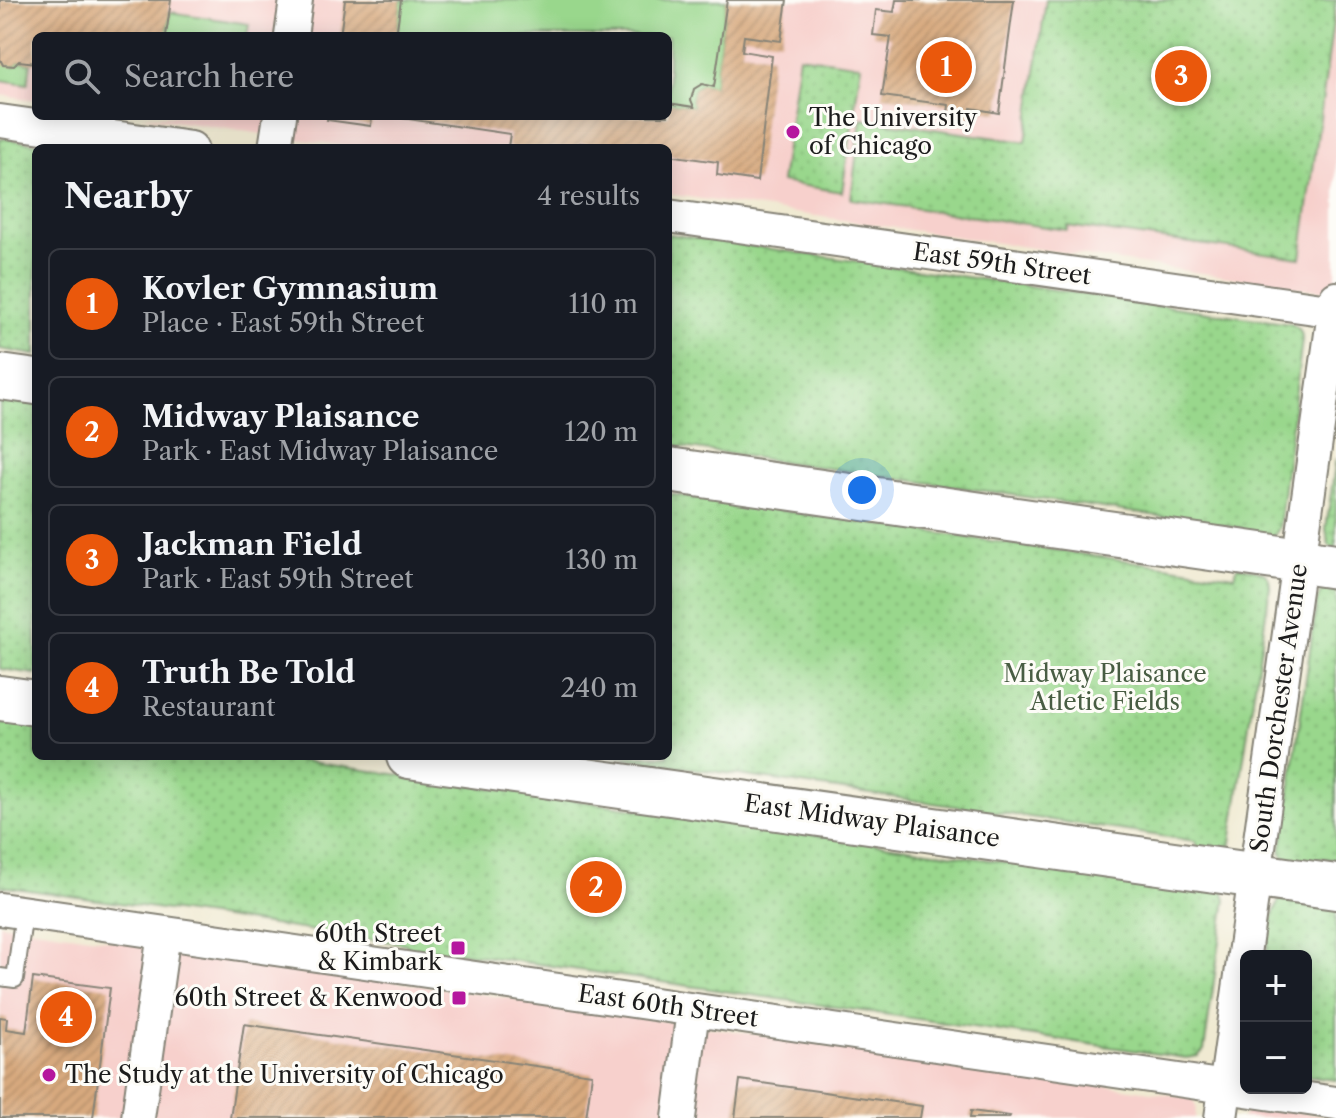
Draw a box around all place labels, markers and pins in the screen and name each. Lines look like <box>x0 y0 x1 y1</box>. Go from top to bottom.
pin: 1 <box>920 37 972 97</box>
pin: 3 <box>1155 46 1207 106</box>
place label: The University of Chicago <box>809 103 978 160</box>
marker: The University of Chicago <box>784 123 802 141</box>
pin: 2 <box>570 857 622 917</box>
place label: 60th Street & Kimbark <box>315 919 443 976</box>
marker: 60th Street & Kimbark <box>449 939 467 957</box>
place label: 60th Street & Kenwood <box>175 983 443 1012</box>
pin: 4 <box>40 987 92 1047</box>
marker: 60th Street & Kenwood <box>450 989 468 1007</box>
place label: The Study at the University of Chicago <box>65 1060 504 1089</box>
marker: The Study at the University of Chicago <box>40 1066 58 1084</box>

